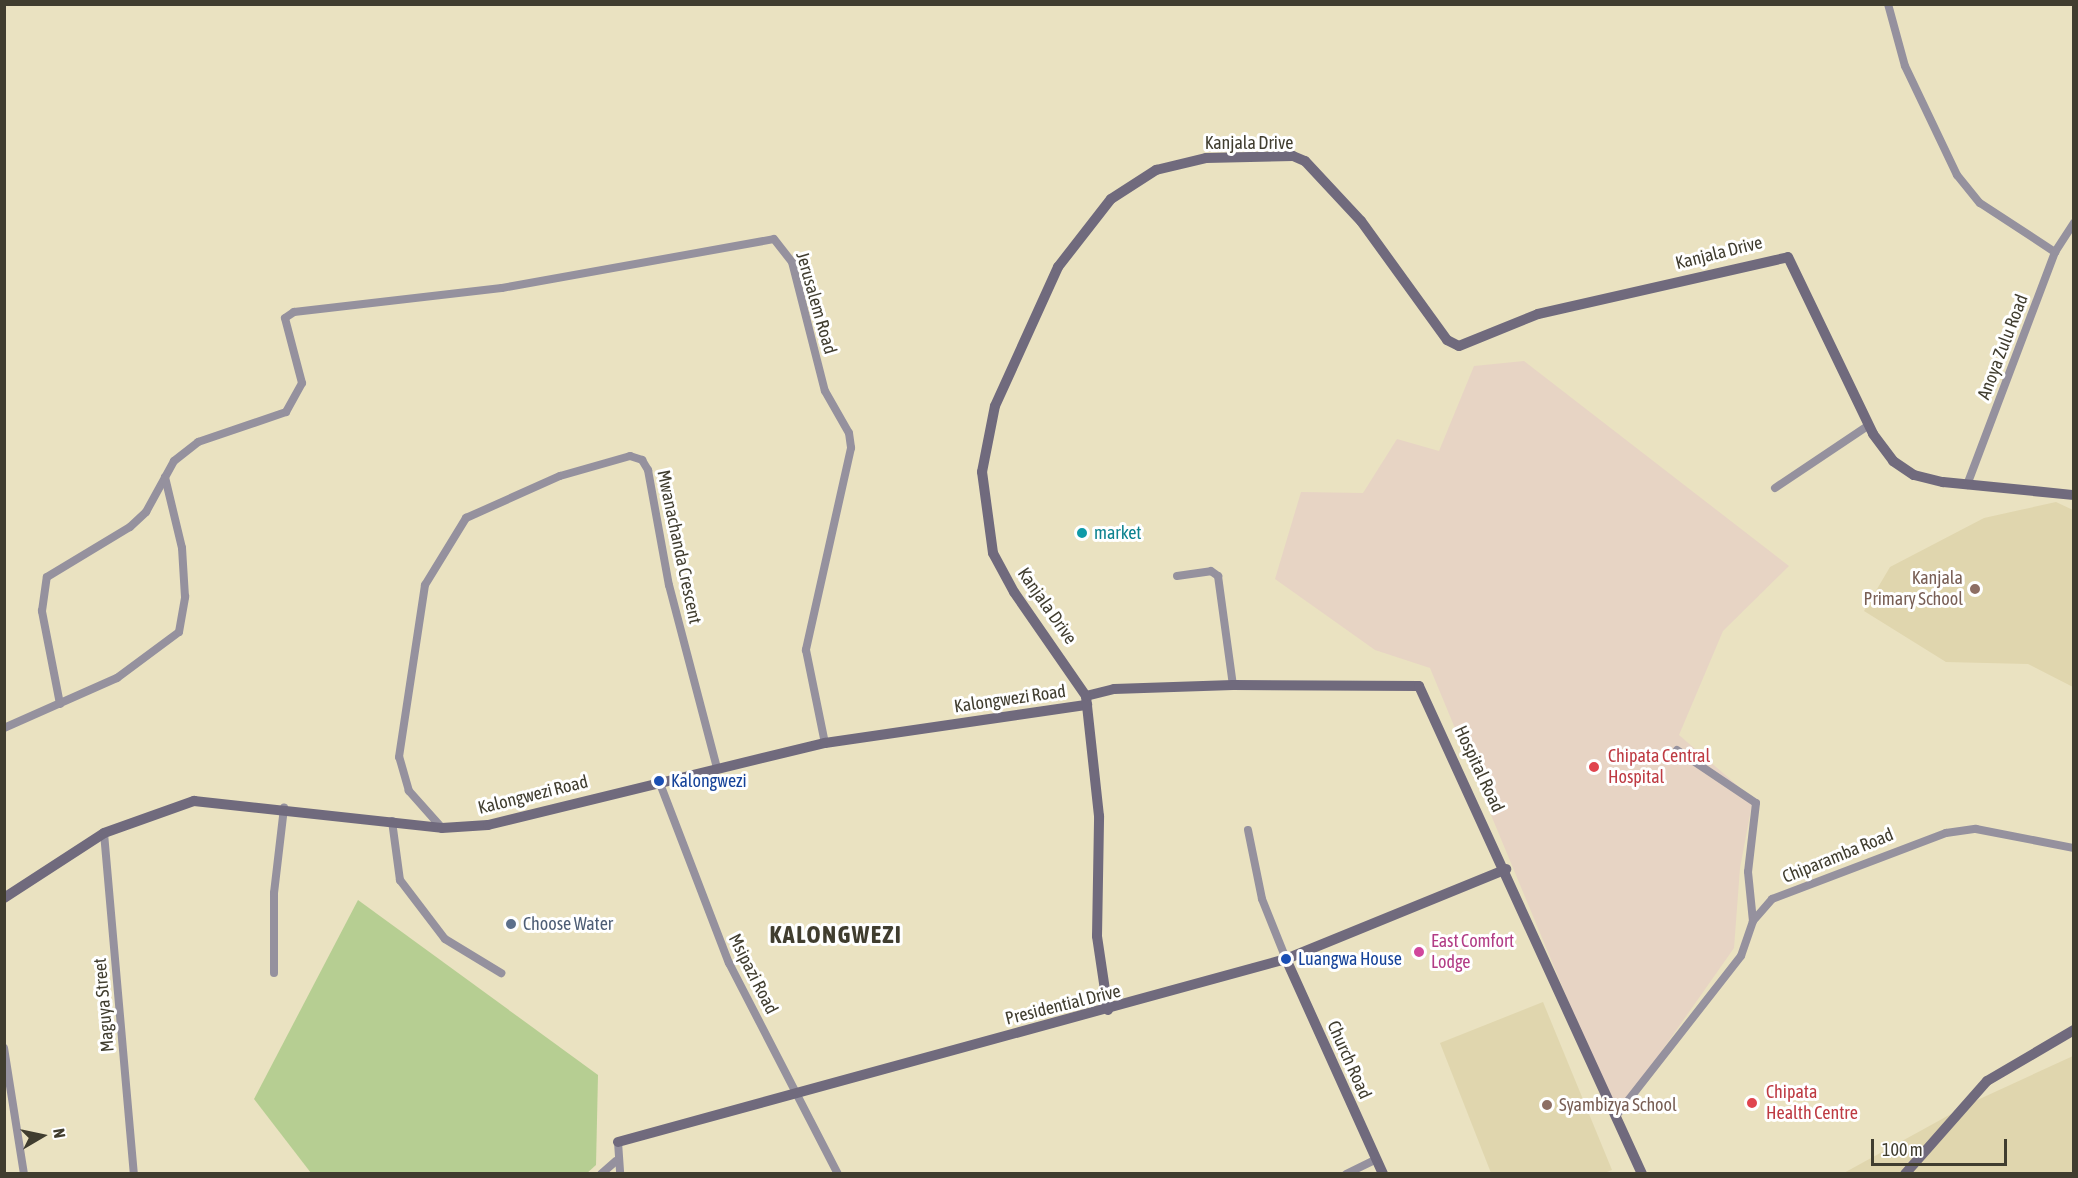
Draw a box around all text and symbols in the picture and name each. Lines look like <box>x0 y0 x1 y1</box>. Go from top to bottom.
street label: Kanjala Drive <box>1205 132 1293 154</box>
street label: Kanjala Drive <box>1673 232 1765 274</box>
street label: Jerusalem Road <box>791 249 841 357</box>
street label: Anoya Zulu Road <box>1973 291 2033 403</box>
street label: Mwanachanda Crescent <box>652 468 706 626</box>
place label: market <box>1094 522 1142 544</box>
marker: market <box>1075 526 1089 540</box>
street label: Kanjala Drive <box>1013 564 1081 648</box>
place label: Kanjala Primary School <box>1864 568 1963 610</box>
marker: Kanjala Primary School <box>1968 582 1982 596</box>
street label: Kalongwezi Road <box>953 680 1067 718</box>
street label: Hospital Road <box>1450 722 1508 816</box>
place label: Chipata Central Hospital <box>1608 746 1710 789</box>
marker: Chipata Central Hospital <box>1585 758 1603 776</box>
place label: Kalongwezi <box>671 770 747 792</box>
street label: Kalongwezi Road <box>476 771 590 819</box>
marker: Kalongwezi <box>652 774 666 788</box>
street label: Chiparamba Road <box>1779 824 1897 888</box>
place label: Choose Water <box>523 913 613 935</box>
marker: Choose Water <box>504 917 518 931</box>
district label: KALONGWEZI <box>770 921 902 949</box>
street label: Msipazi Road <box>724 930 782 1018</box>
place label: East Comfort Lodge <box>1431 931 1514 974</box>
marker: East Comfort Lodge <box>1412 945 1426 959</box>
place label: Luangwa House <box>1298 948 1402 970</box>
marker: Luangwa House <box>1279 952 1293 966</box>
street label: Maguya Street <box>89 957 119 1053</box>
street label: Presidential Drive <box>1003 980 1123 1030</box>
street label: Church Road <box>1322 1018 1376 1102</box>
place label: Chipata Health Centre <box>1766 1082 1858 1124</box>
place label: Syambizya School <box>1559 1094 1677 1116</box>
marker: Chipata Health Centre <box>1743 1094 1761 1112</box>
marker: Syambizya School <box>1540 1098 1554 1112</box>
north arrow <box>12 1106 72 1166</box>
text: N <box>50 1127 69 1139</box>
scale bar <box>1874 1127 2010 1165</box>
text: 100 m <box>1882 1139 1923 1160</box>

